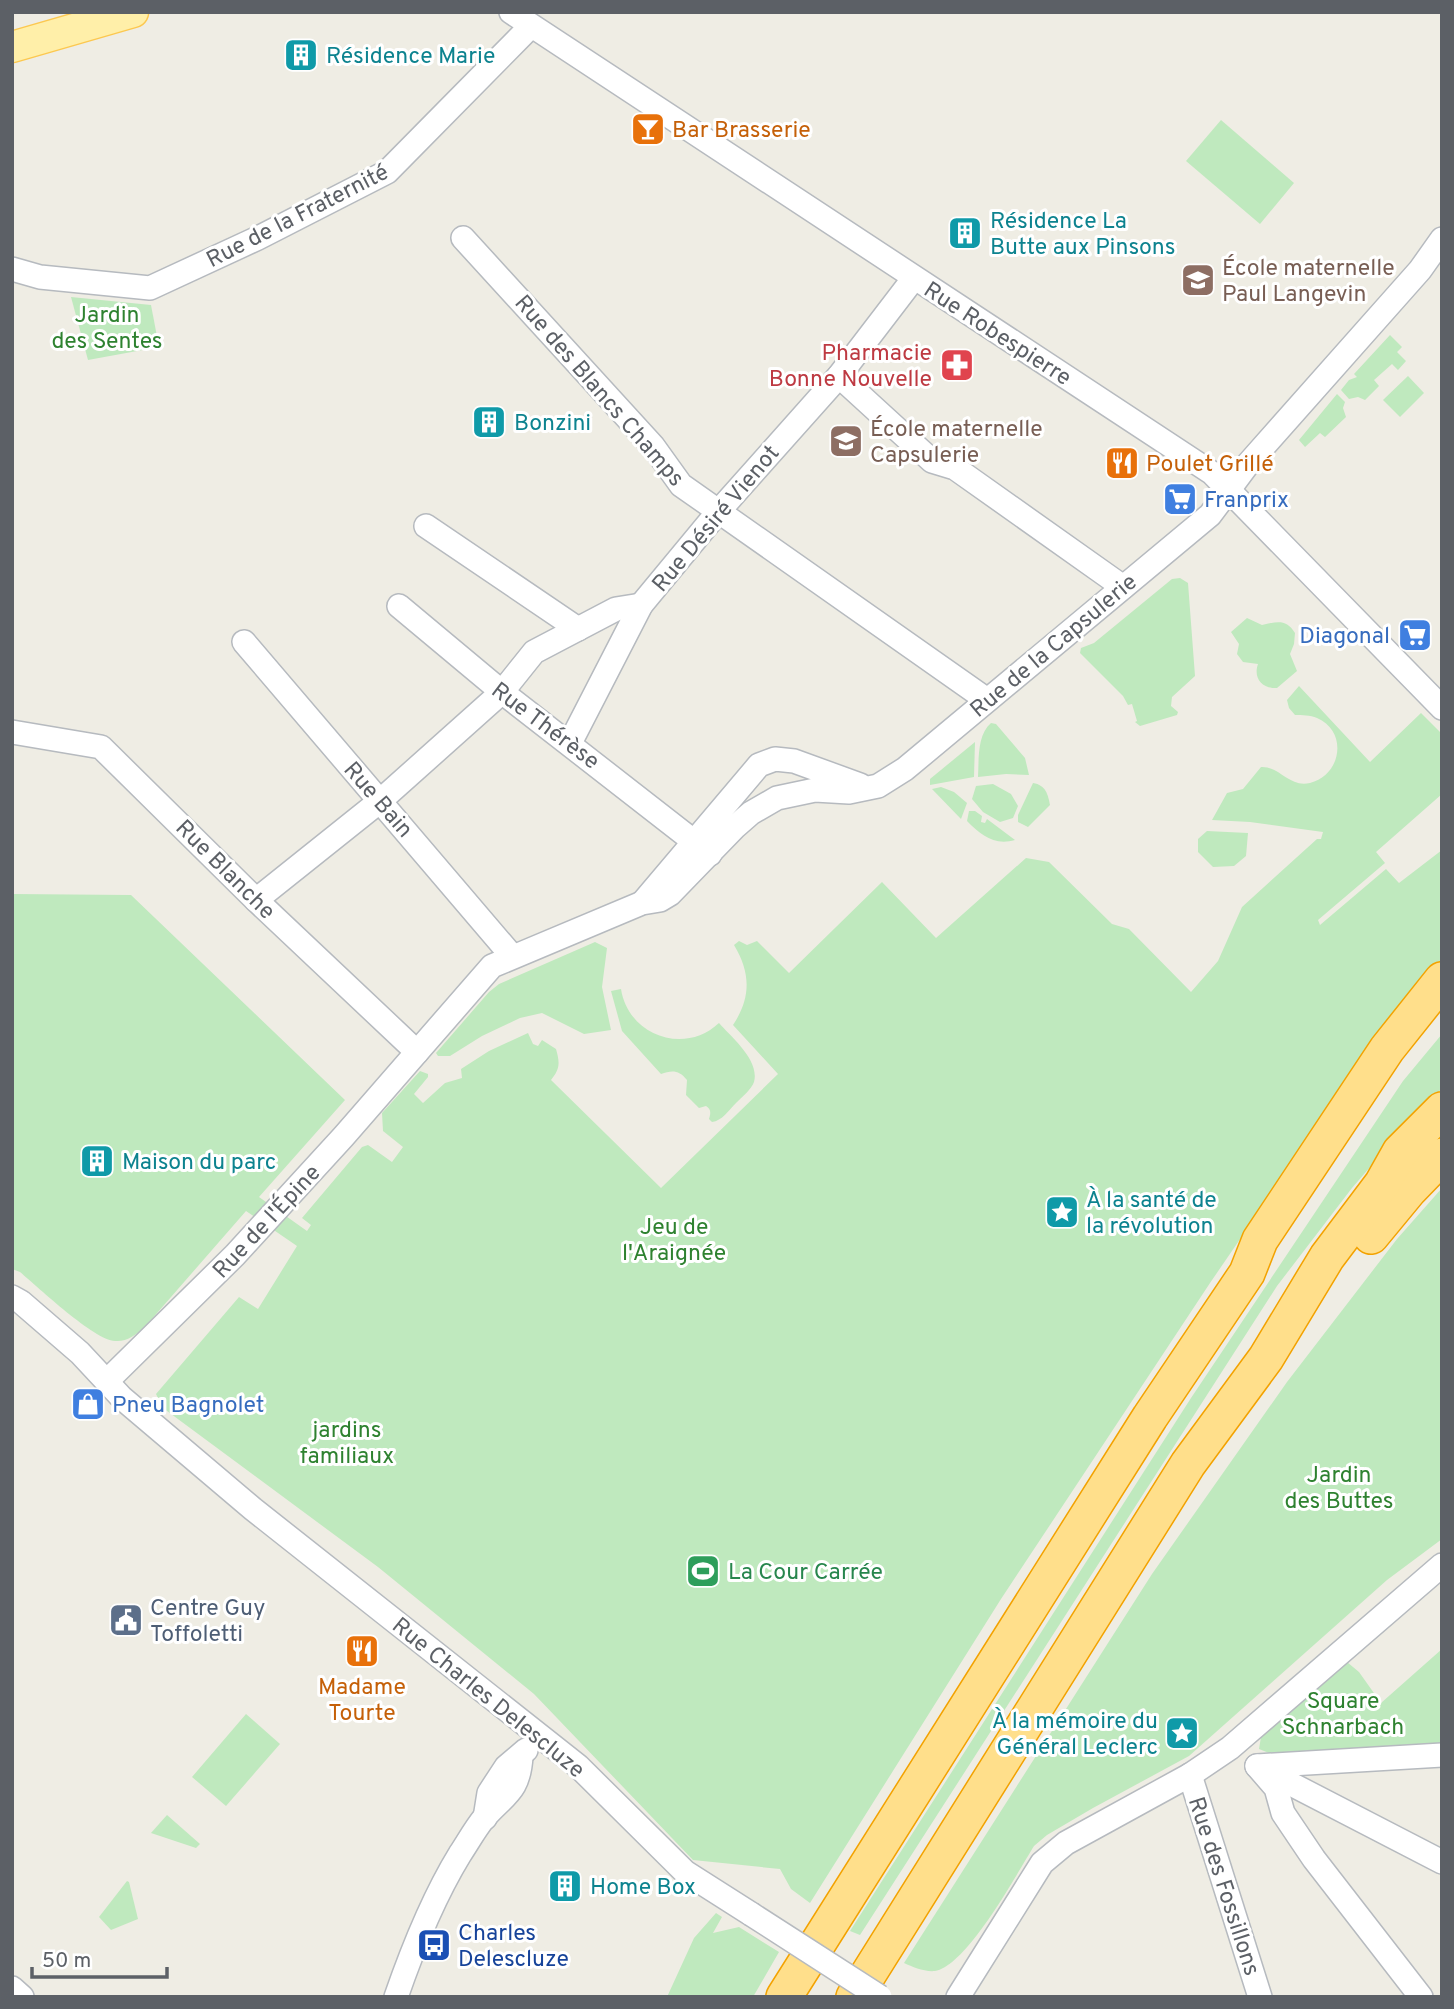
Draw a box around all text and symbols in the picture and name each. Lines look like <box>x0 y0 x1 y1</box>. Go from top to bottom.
building icon: Résidence Marie <box>282 36 320 74</box>
place label: Résidence Marie <box>326 43 495 72</box>
bar icon: Bar Brasserie <box>629 110 667 148</box>
place label: Bar Brasserie <box>672 117 811 146</box>
street label: Rue de la Fraternité <box>202 159 394 276</box>
place label: Résidence La Butte aux Pinsons <box>990 208 1175 263</box>
building icon: Résidence La Butte aux Pinsons <box>946 214 984 252</box>
place label: École maternelle Paul Langevin <box>1222 254 1395 310</box>
school or university icon: École maternelle Paul Langevin <box>1179 261 1217 299</box>
street label: Rue Robespierre <box>917 277 1076 394</box>
street label: Rue des Blancs Champs <box>507 290 689 494</box>
park label: Jardin des Sentes <box>51 302 163 357</box>
place label: Pharmacie Bonne Nouvelle <box>769 340 932 395</box>
pharmacy icon: Pharmacie Bonne Nouvelle <box>938 346 976 384</box>
building icon: Bonzini <box>470 403 508 441</box>
place label: Bonzini <box>514 410 591 439</box>
place label: École maternelle Capsulerie <box>870 415 1043 471</box>
school or university icon: École maternelle Capsulerie <box>827 422 865 460</box>
street label: Rue Désiré Vienot <box>647 440 787 599</box>
restaurant icon: Poulet Grillé <box>1103 444 1141 482</box>
place label: Poulet Grillé <box>1146 451 1274 480</box>
supermarket icon: Franprix <box>1161 480 1199 518</box>
place label: Franprix <box>1204 487 1289 516</box>
street label: Rue de la Capsulerie <box>965 569 1144 725</box>
supermarket icon: Diagonal <box>1396 616 1434 654</box>
place label: Diagonal <box>1299 623 1390 652</box>
street label: Rue Thérèse <box>485 677 604 777</box>
street label: Rue Bain <box>336 757 418 845</box>
street label: Rue Blanche <box>168 815 280 927</box>
building icon: Maison du parc <box>78 1142 116 1180</box>
place label: Maison du parc <box>122 1149 276 1178</box>
street label: Rue de l'Épine <box>207 1159 328 1286</box>
place label: À la santé de la révolution <box>1086 1186 1217 1242</box>
place icon: À la santé de la révolution <box>1043 1193 1081 1231</box>
park label: Jeu de l'Araignée <box>622 1214 726 1269</box>
shop icon: Pneu Bagnolet <box>69 1385 107 1423</box>
place label: Pneu Bagnolet <box>112 1392 264 1421</box>
park label: jardins familiaux <box>300 1417 394 1472</box>
park label: Jardin des Buttes <box>1284 1462 1394 1517</box>
sports icon: La Cour Carrée <box>684 1552 722 1590</box>
place label: La Cour Carrée <box>728 1559 883 1588</box>
place label: Centre Guy Toffoletti <box>150 1595 265 1650</box>
public building icon: Centre Guy Toffoletti <box>107 1601 145 1639</box>
street label: Rue Charles Delescluze <box>385 1612 590 1786</box>
restaurant icon: Madame Tourte <box>343 1632 381 1670</box>
place label: Madame Tourte <box>318 1674 406 1729</box>
park label: Square Schnarbach <box>1282 1688 1404 1743</box>
place label: À la mémoire du Général Leclerc <box>992 1707 1158 1763</box>
place icon: À la mémoire du Général Leclerc <box>1163 1714 1201 1752</box>
street label: Rue des Fossillons <box>1180 1794 1265 1980</box>
building icon: Home Box <box>546 1867 584 1905</box>
place label: Home Box <box>590 1874 696 1903</box>
place label: Charles Delescluze <box>458 1920 569 1975</box>
bus stop icon: Charles Delescluze <box>415 1926 453 1964</box>
scale bar <box>32 1936 166 1980</box>
text: 50 m <box>42 1948 91 1975</box>

